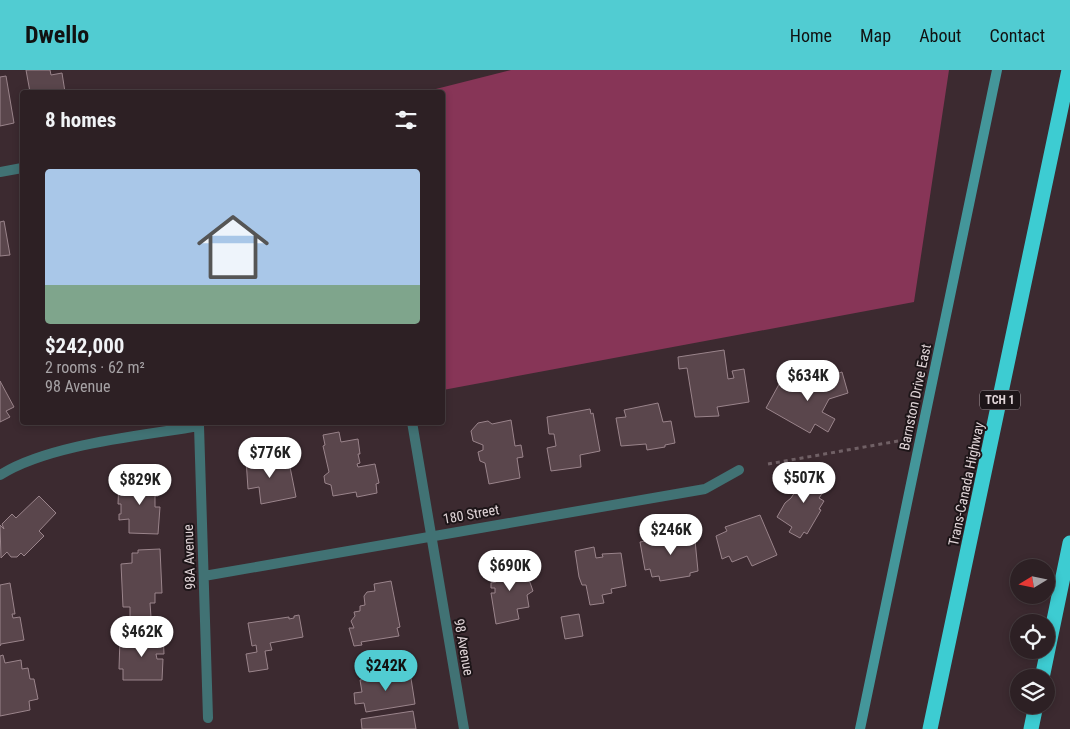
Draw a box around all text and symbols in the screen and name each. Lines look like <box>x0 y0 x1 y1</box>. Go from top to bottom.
text: Dwello <box>25 21 89 49</box>
text: Home <box>790 25 832 46</box>
text: Map <box>860 25 891 46</box>
text: About <box>919 25 961 46</box>
text: Contact <box>989 25 1045 46</box>
icon: filters <box>392 106 420 134</box>
text: 8 homes <box>45 108 116 132</box>
icon: home <box>188 202 278 292</box>
text: $242,000 <box>45 334 124 358</box>
street label: Barnston Drive East <box>896 342 934 452</box>
text: 2 rooms · 62 m² <box>45 358 145 377</box>
pin: $634K <box>773 360 843 402</box>
text: $634K <box>787 366 829 385</box>
text: 98 Avenue <box>45 377 111 396</box>
road number: TCH 1 <box>980 390 1020 410</box>
street label: Trans-Canada Highway <box>945 420 987 547</box>
pin: $776K <box>235 436 305 479</box>
text: $776K <box>249 443 291 462</box>
pin: $507K <box>769 462 839 504</box>
pin: $829K <box>105 464 175 506</box>
text: $507K <box>783 468 825 487</box>
text: $829K <box>119 470 161 489</box>
street label: 180 Street <box>442 501 500 527</box>
pin: $246K <box>636 514 706 556</box>
text: $246K <box>650 520 692 539</box>
street label: 98A Avenue <box>180 524 198 590</box>
pin: $690K <box>475 550 545 592</box>
text: $690K <box>489 556 531 575</box>
north arrow <box>1010 559 1055 604</box>
map controls <box>1010 559 1055 714</box>
button: locate <box>1010 614 1055 659</box>
pin: $462K <box>107 616 177 658</box>
street label: 98 Avenue <box>451 617 477 677</box>
text: $462K <box>121 622 163 641</box>
pin: $242K <box>351 650 421 692</box>
text: $242K <box>365 656 407 675</box>
button: layers <box>1010 669 1055 714</box>

